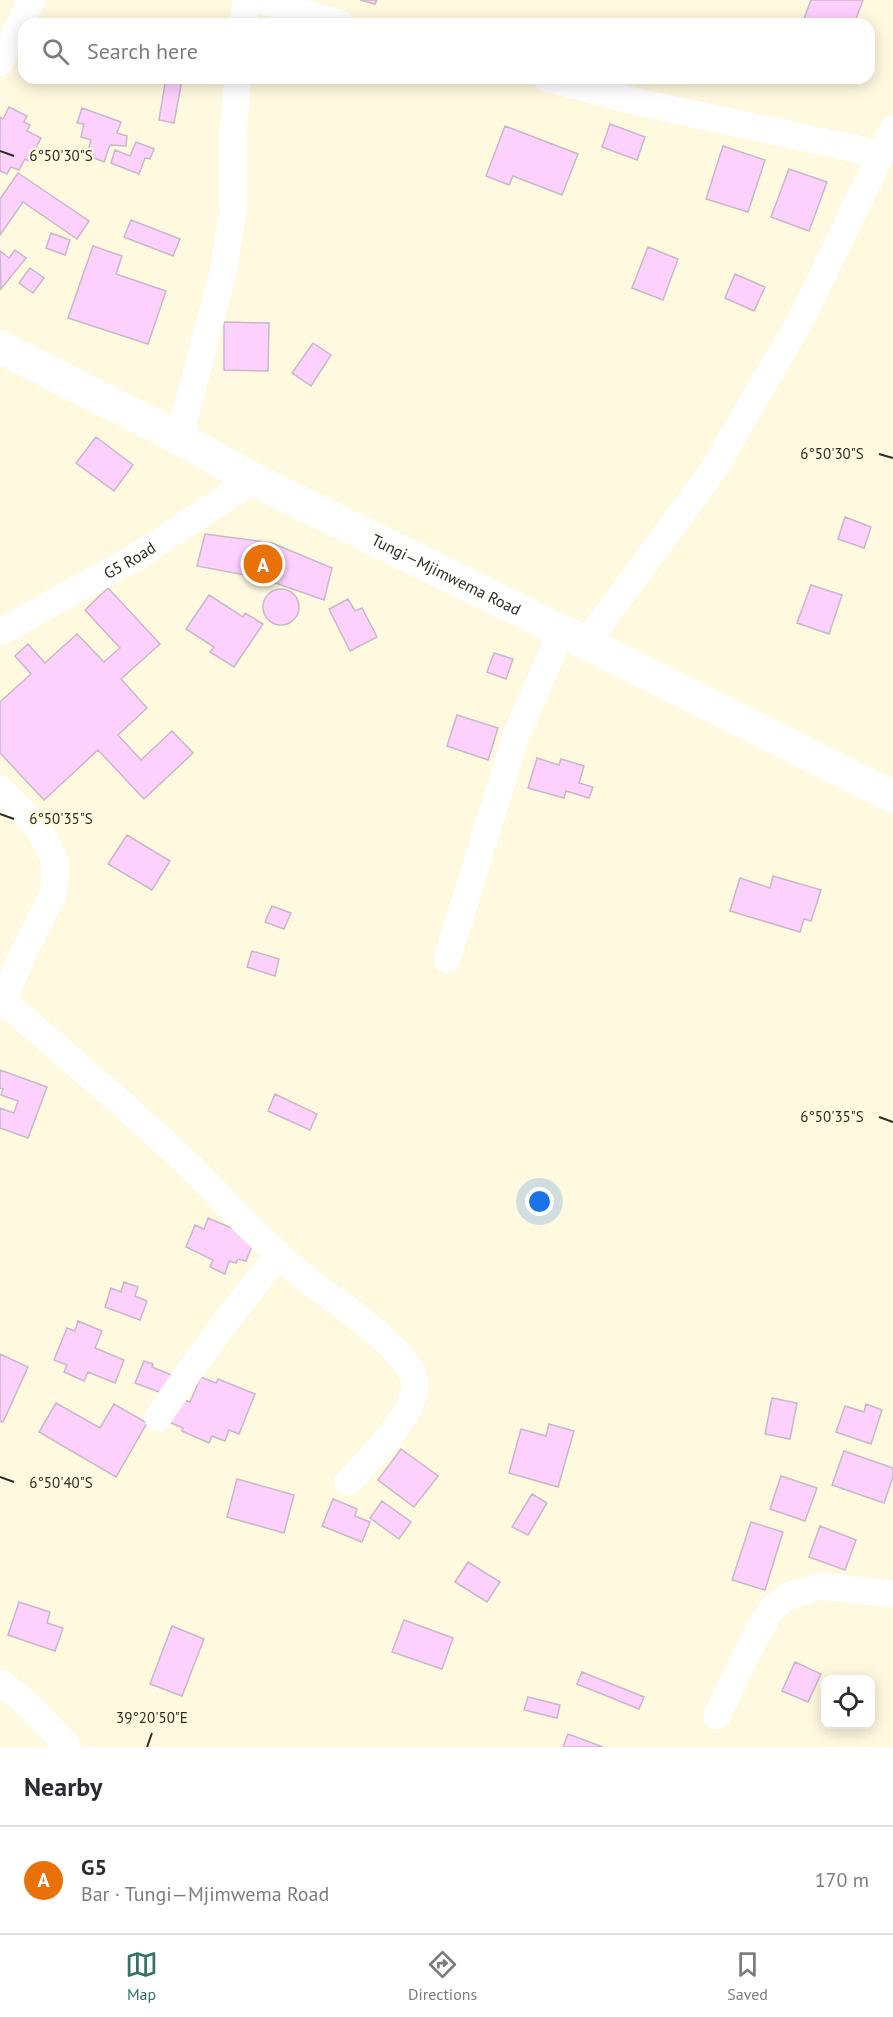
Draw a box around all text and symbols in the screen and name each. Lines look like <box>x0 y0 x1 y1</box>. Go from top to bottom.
search box <box>18 18 875 84</box>
icon: search <box>39 35 72 68</box>
text: Search here <box>87 37 198 65</box>
text: 6°50'30"S <box>29 146 93 165</box>
text: 6°50'30"S <box>800 444 864 463</box>
street label: Tungi—Mjimwema Road <box>368 529 524 619</box>
street label: G5 Road <box>100 537 159 583</box>
pin: A <box>244 542 282 586</box>
text: 6°50'35"S <box>29 809 93 828</box>
text: 6°50'35"S <box>800 1107 864 1126</box>
your location <box>525 1187 554 1216</box>
text: 6°50'40"S <box>29 1473 93 1492</box>
map controls <box>821 1675 875 1729</box>
button: locate <box>821 1675 875 1729</box>
text: 39°20'50"E <box>116 1708 188 1727</box>
text: Nearby <box>24 1770 102 1803</box>
text: G5 <box>81 1853 107 1881</box>
text: A <box>37 1867 50 1893</box>
text: 170 m <box>815 1867 869 1893</box>
text: Bar · Tungi—Mjimwema Road <box>81 1881 329 1907</box>
tab: Map <box>125 1948 158 2004</box>
tab: Directions <box>408 1948 477 2004</box>
tab: Saved <box>727 1948 768 2004</box>

